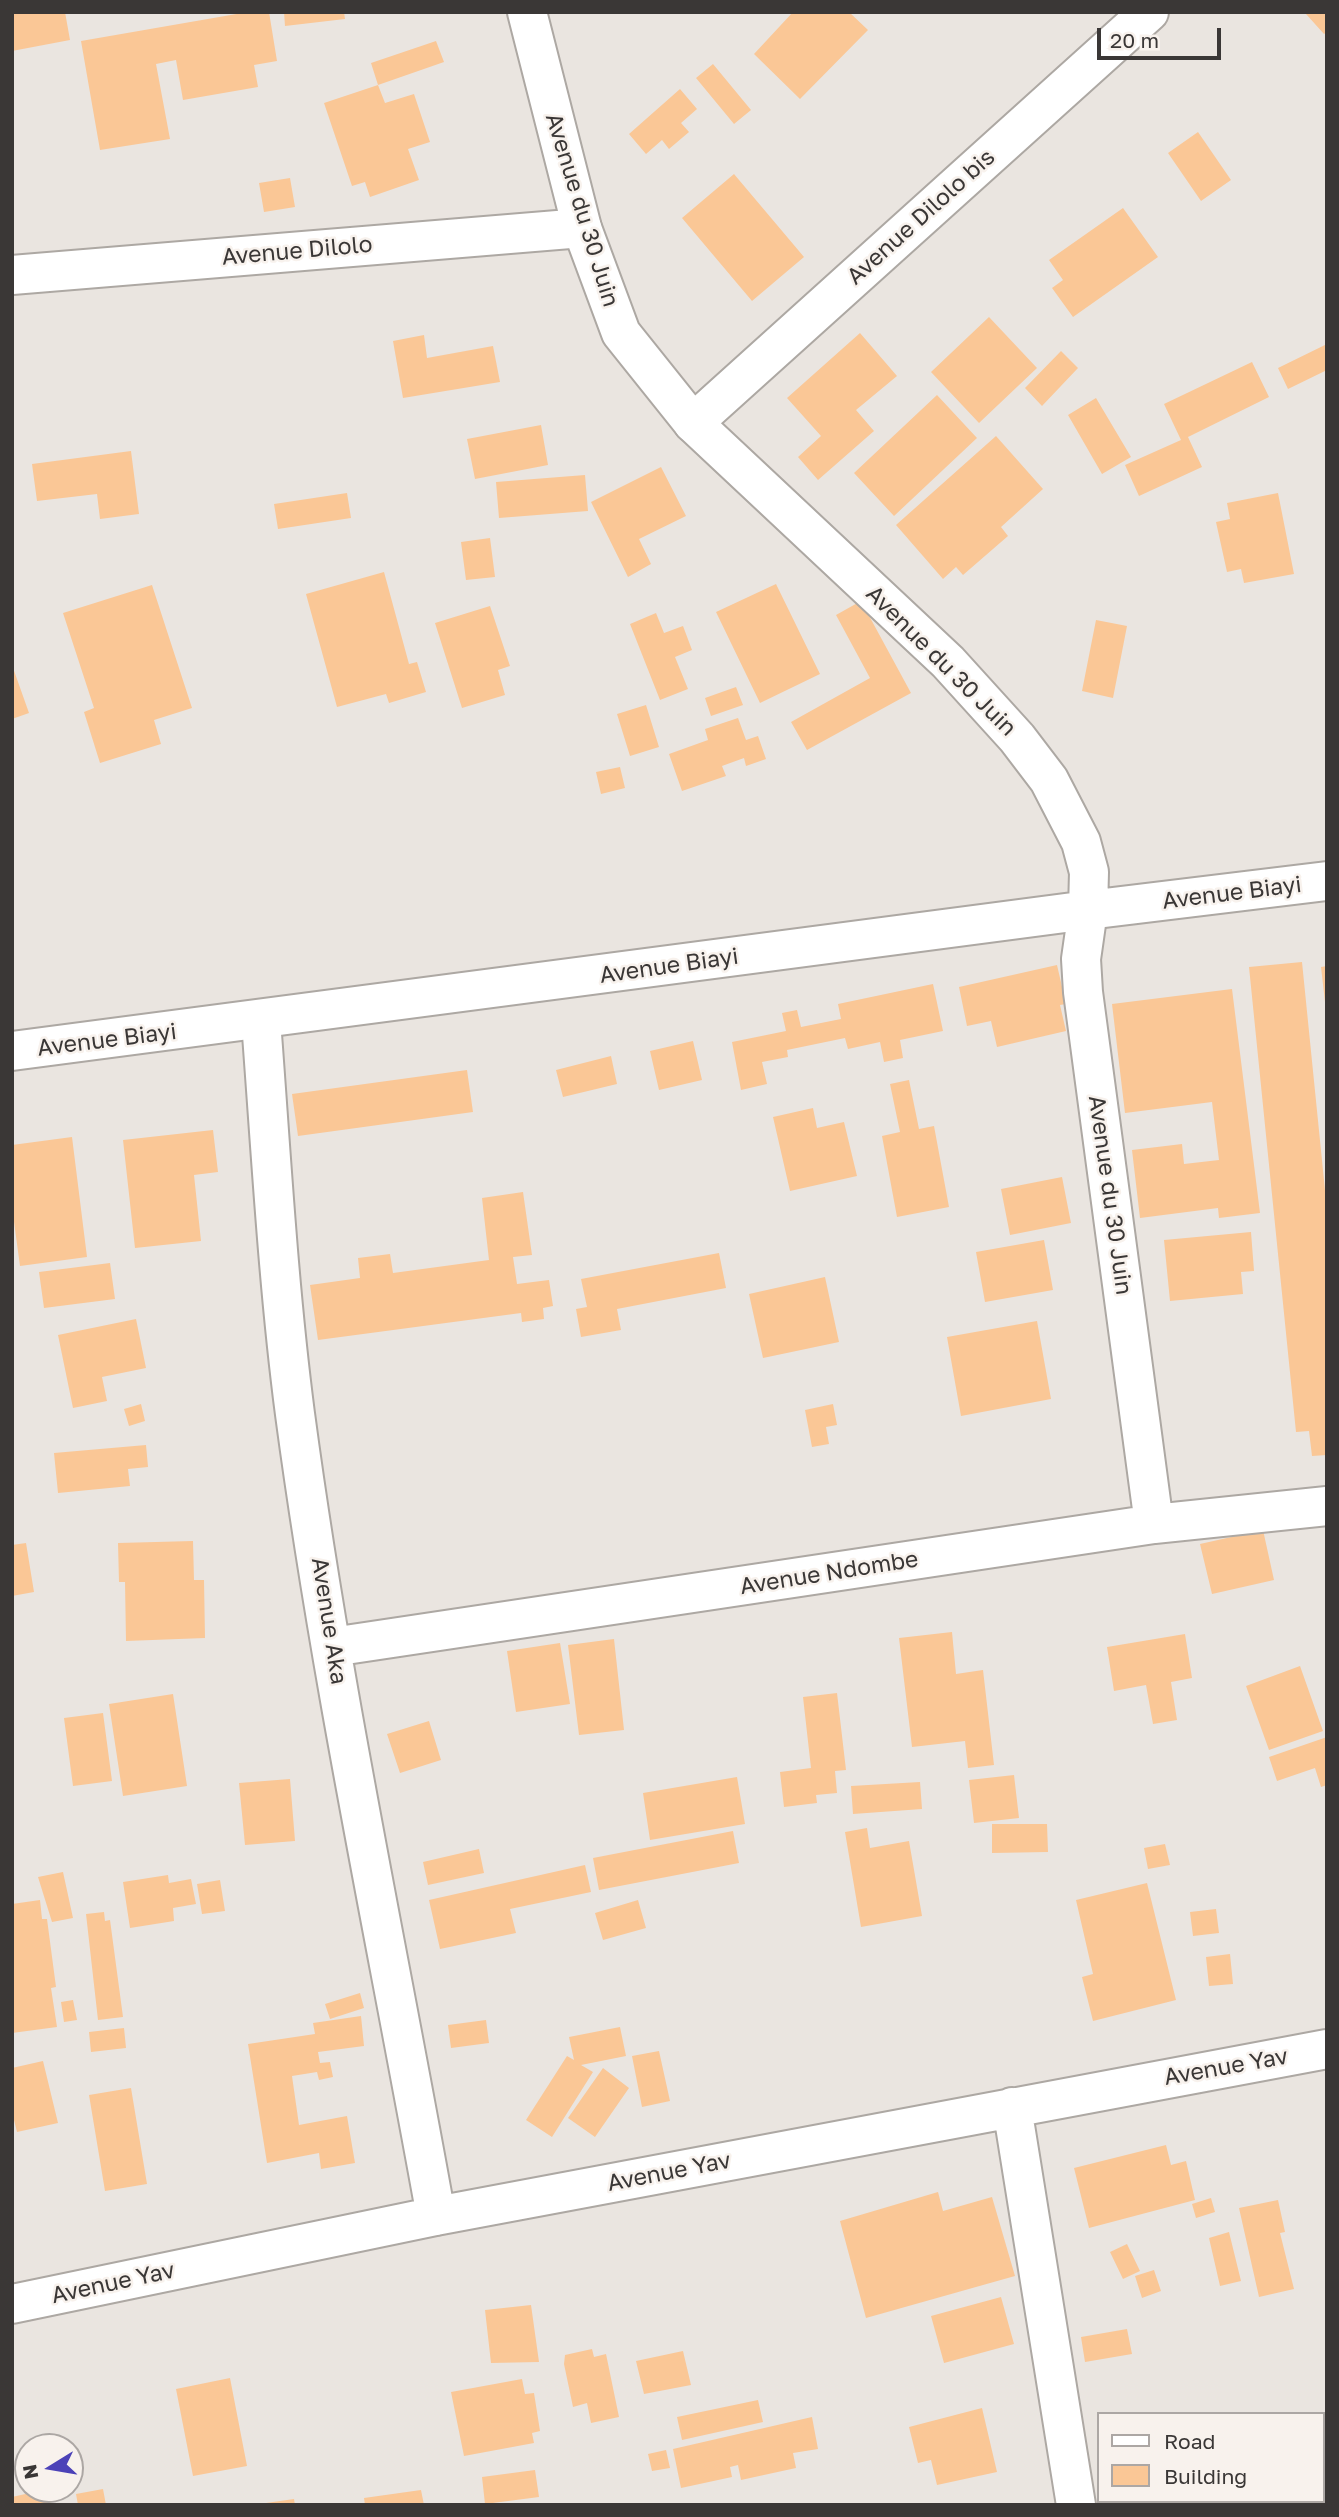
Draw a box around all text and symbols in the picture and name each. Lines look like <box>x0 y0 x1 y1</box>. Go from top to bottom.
scale bar <box>1101 14 1225 58</box>
text: 20 m <box>1110 27 1159 53</box>
street label: Avenue du 30 Juin <box>539 110 625 310</box>
street label: Avenue Dilolo bis <box>841 143 1001 291</box>
street label: Avenue Dilolo <box>221 231 373 271</box>
street label: Avenue du 30 Juin <box>860 580 1022 742</box>
street label: Avenue Biayi <box>1161 871 1303 915</box>
street label: Avenue Biayi <box>598 943 740 989</box>
street label: Avenue Biayi <box>36 1018 178 1062</box>
street label: Avenue du 30 Juin <box>1082 1093 1138 1297</box>
street label: Avenue Ndombe <box>738 1545 920 1601</box>
street label: Avenue Aka <box>305 1556 353 1686</box>
street label: Avenue Yav <box>1162 2043 1290 2091</box>
street label: Avenue Yav <box>605 2147 733 2197</box>
street label: Avenue Yav <box>49 2256 177 2310</box>
legend <box>1098 2412 1325 2503</box>
text: Road <box>1164 2428 1215 2454</box>
north arrow <box>14 2433 84 2503</box>
text: N <box>17 2462 43 2481</box>
text: Building <box>1164 2463 1247 2489</box>

